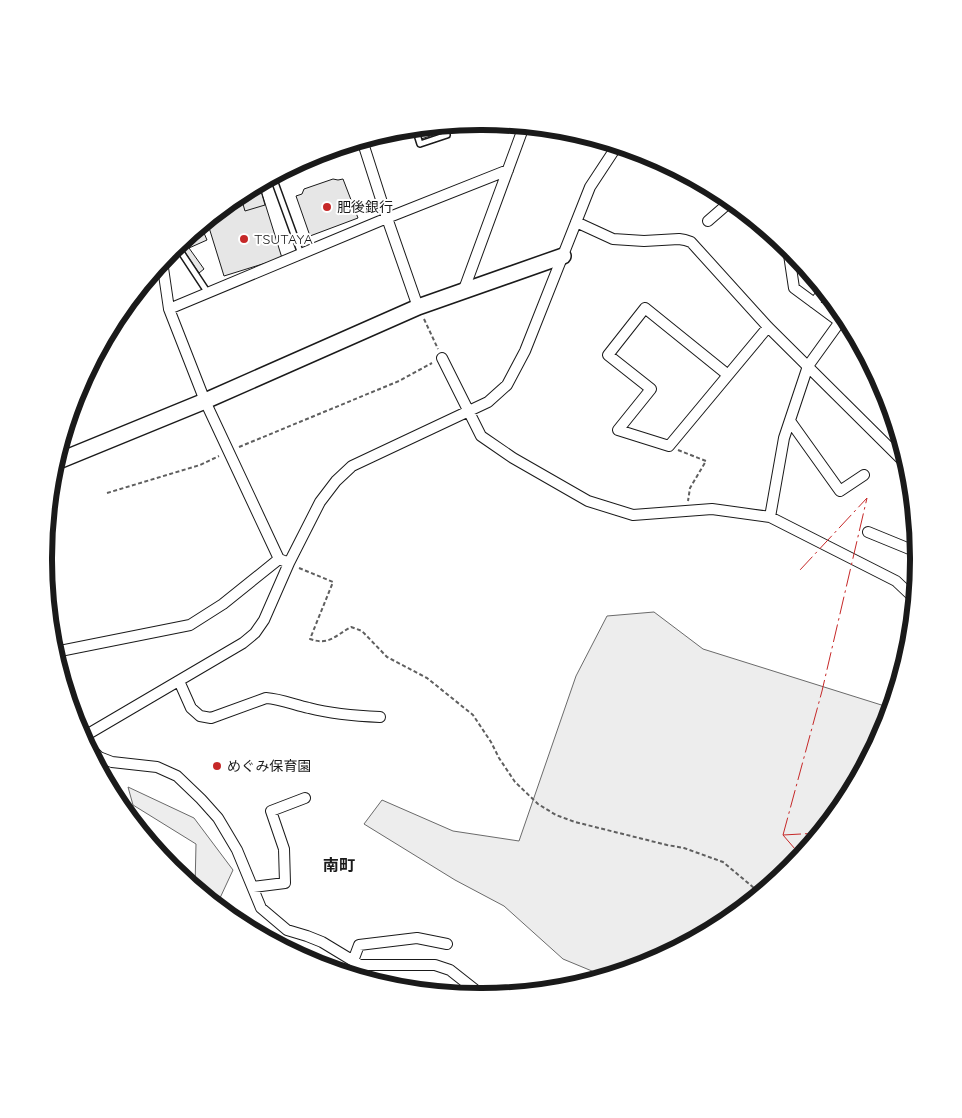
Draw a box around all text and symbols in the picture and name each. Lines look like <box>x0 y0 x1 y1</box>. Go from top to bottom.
place label: 肥後銀行 <box>337 198 393 216</box>
marker: 肥後銀行 <box>321 201 333 213</box>
place label: TSUTAYA <box>254 230 313 248</box>
marker: TSUTAYA <box>238 233 250 245</box>
place label: めぐみ保育園 <box>227 757 311 775</box>
marker: めぐみ保育園 <box>211 760 223 772</box>
district label: 南町 <box>323 855 355 875</box>

